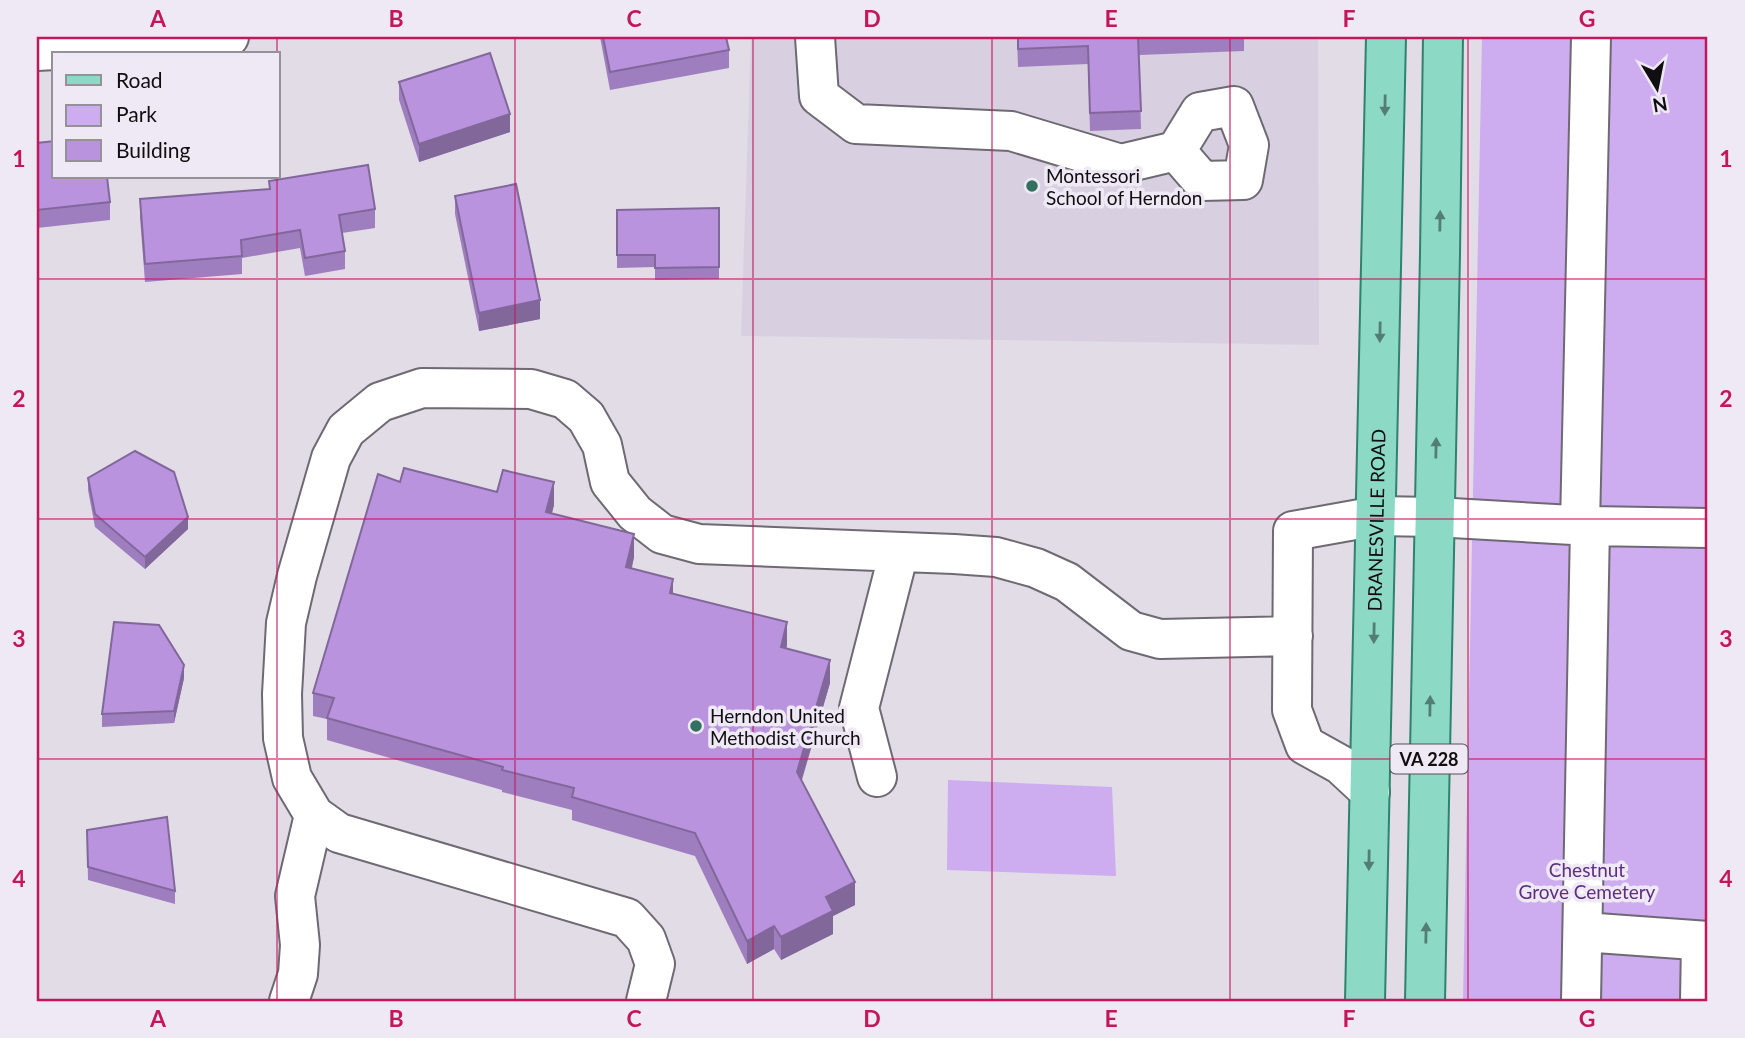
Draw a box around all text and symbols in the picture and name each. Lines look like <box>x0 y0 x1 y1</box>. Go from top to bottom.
text: A <box>149 4 167 32</box>
text: B <box>388 4 404 32</box>
text: C <box>626 4 642 32</box>
text: D <box>863 4 881 32</box>
text: E <box>1104 4 1118 32</box>
text: F <box>1342 4 1356 32</box>
text: G <box>1579 4 1595 32</box>
legend <box>52 52 280 178</box>
north arrow <box>1622 52 1692 122</box>
text: Road <box>116 67 163 92</box>
text: N <box>1651 93 1669 118</box>
one-way arrow <box>1379 94 1390 116</box>
text: Park <box>116 101 157 126</box>
text: Building <box>116 137 191 162</box>
text: 1 <box>12 144 26 172</box>
text: 1 <box>1719 144 1733 172</box>
place label: Montessori School of Herndon <box>1046 164 1202 209</box>
marker: Montessori School of Herndon <box>1024 178 1040 194</box>
one-way arrow <box>1434 210 1446 232</box>
one-way arrow <box>1374 322 1386 344</box>
text: 2 <box>12 384 26 412</box>
text: 2 <box>1719 384 1733 412</box>
street label: DRANESVILLE ROAD <box>1362 429 1389 612</box>
one-way arrow <box>1430 437 1442 459</box>
one-way arrow <box>1368 622 1380 644</box>
text: 3 <box>12 624 26 652</box>
text: 3 <box>1719 624 1733 652</box>
one-way arrow <box>1425 694 1436 716</box>
place label: Herndon United Methodist Church <box>710 704 861 749</box>
marker: Herndon United Methodist Church <box>688 718 704 734</box>
road number: VA 228 <box>1390 744 1468 774</box>
one-way arrow <box>1363 849 1374 871</box>
park label: Chestnut Grove Cemetery <box>1519 858 1656 903</box>
text: 4 <box>12 864 26 892</box>
text: 4 <box>1719 864 1733 892</box>
one-way arrow <box>1420 922 1432 944</box>
text: A <box>149 1004 167 1032</box>
text: B <box>388 1004 404 1032</box>
text: C <box>626 1004 642 1032</box>
text: D <box>863 1004 881 1032</box>
text: E <box>1104 1004 1118 1032</box>
text: F <box>1342 1004 1356 1032</box>
text: G <box>1579 1004 1595 1032</box>

